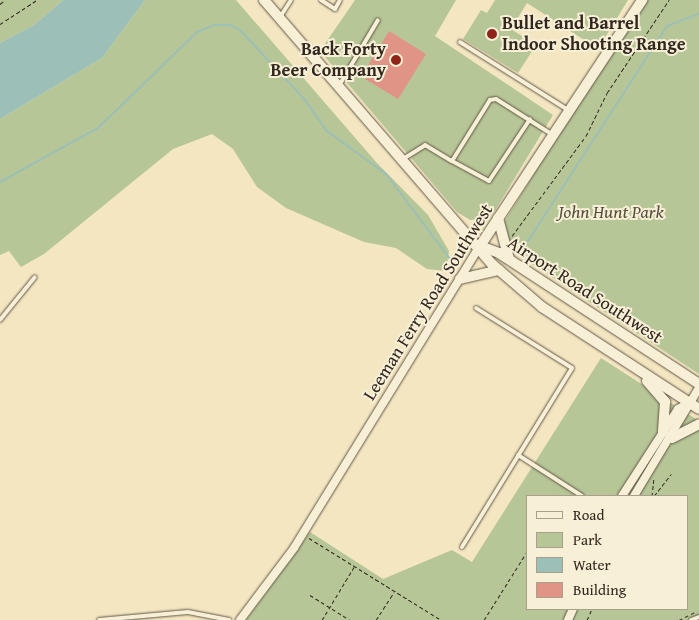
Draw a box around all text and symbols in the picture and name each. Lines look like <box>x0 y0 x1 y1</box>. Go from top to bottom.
place label: Bullet and Barrel Indoor Shooting Range <box>502 13 685 56</box>
marker: Bullet and Barrel Indoor Shooting Range <box>486 28 498 40</box>
place label: Back Forty Beer Company <box>270 39 386 82</box>
marker: Back Forty Beer Company <box>390 54 402 66</box>
street label: Leeman Ferry Road Southwest <box>359 200 497 404</box>
park label: John Hunt Park <box>558 201 664 223</box>
street label: Airport Road Southwest <box>504 232 666 348</box>
legend <box>526 495 689 610</box>
text: Road <box>573 504 604 525</box>
text: Park <box>573 529 602 550</box>
text: Water <box>573 554 611 575</box>
text: Building <box>573 579 626 600</box>

